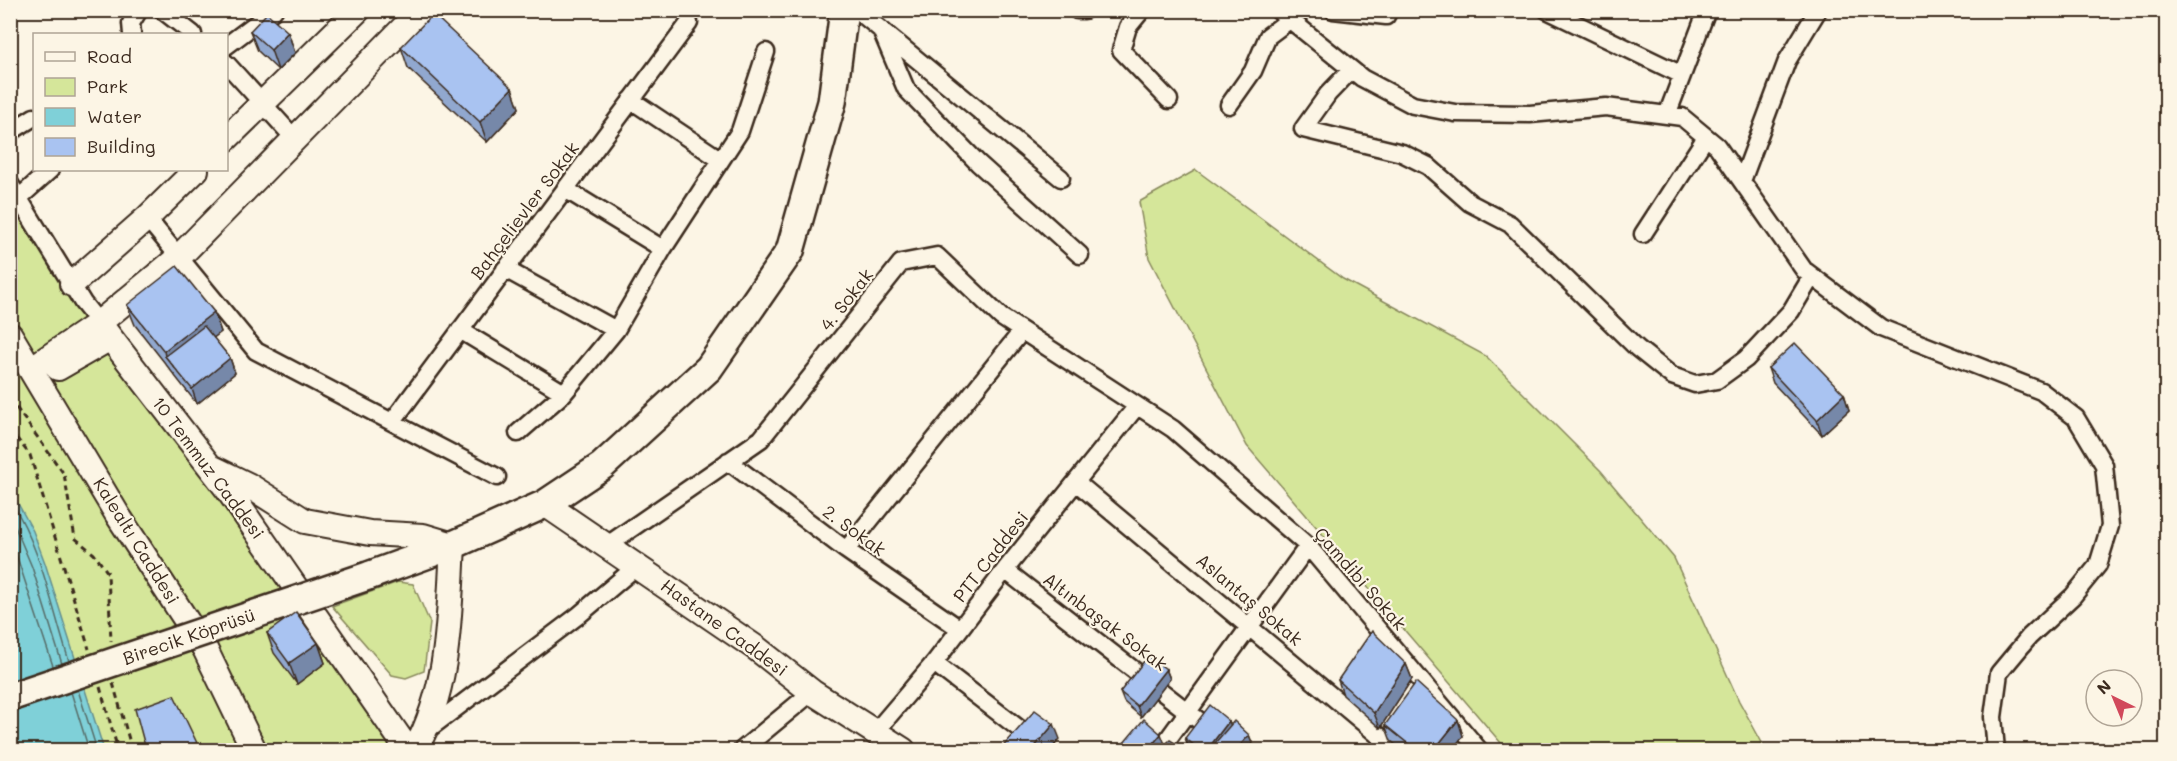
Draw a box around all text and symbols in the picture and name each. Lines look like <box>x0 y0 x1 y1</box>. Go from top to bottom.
legend <box>33 33 228 171</box>
text: Road <box>87 44 132 68</box>
text: Park <box>87 74 128 98</box>
text: Water <box>87 104 142 128</box>
text: Building <box>87 134 155 158</box>
street label: Bahçelievler Sokak <box>464 137 584 284</box>
street label: 4. Sokak <box>814 263 878 335</box>
street label: 10 Temmuz Caddesi <box>147 391 270 544</box>
street label: Kalealtı Caddesi <box>88 473 185 608</box>
street label: 2. Sokak <box>818 499 891 561</box>
street label: PTT Caddesi <box>947 506 1033 607</box>
street label: Çamdibi Sokak <box>1309 522 1412 635</box>
street label: Aslantaş Sokak <box>1191 548 1308 651</box>
street label: Altınbaşak Sokak <box>1039 567 1173 676</box>
street label: Hastane Caddesi <box>656 573 793 681</box>
street label: Birecik Köprüsü <box>119 602 258 670</box>
north arrow <box>2084 668 2144 728</box>
text: N <box>2092 675 2115 698</box>

